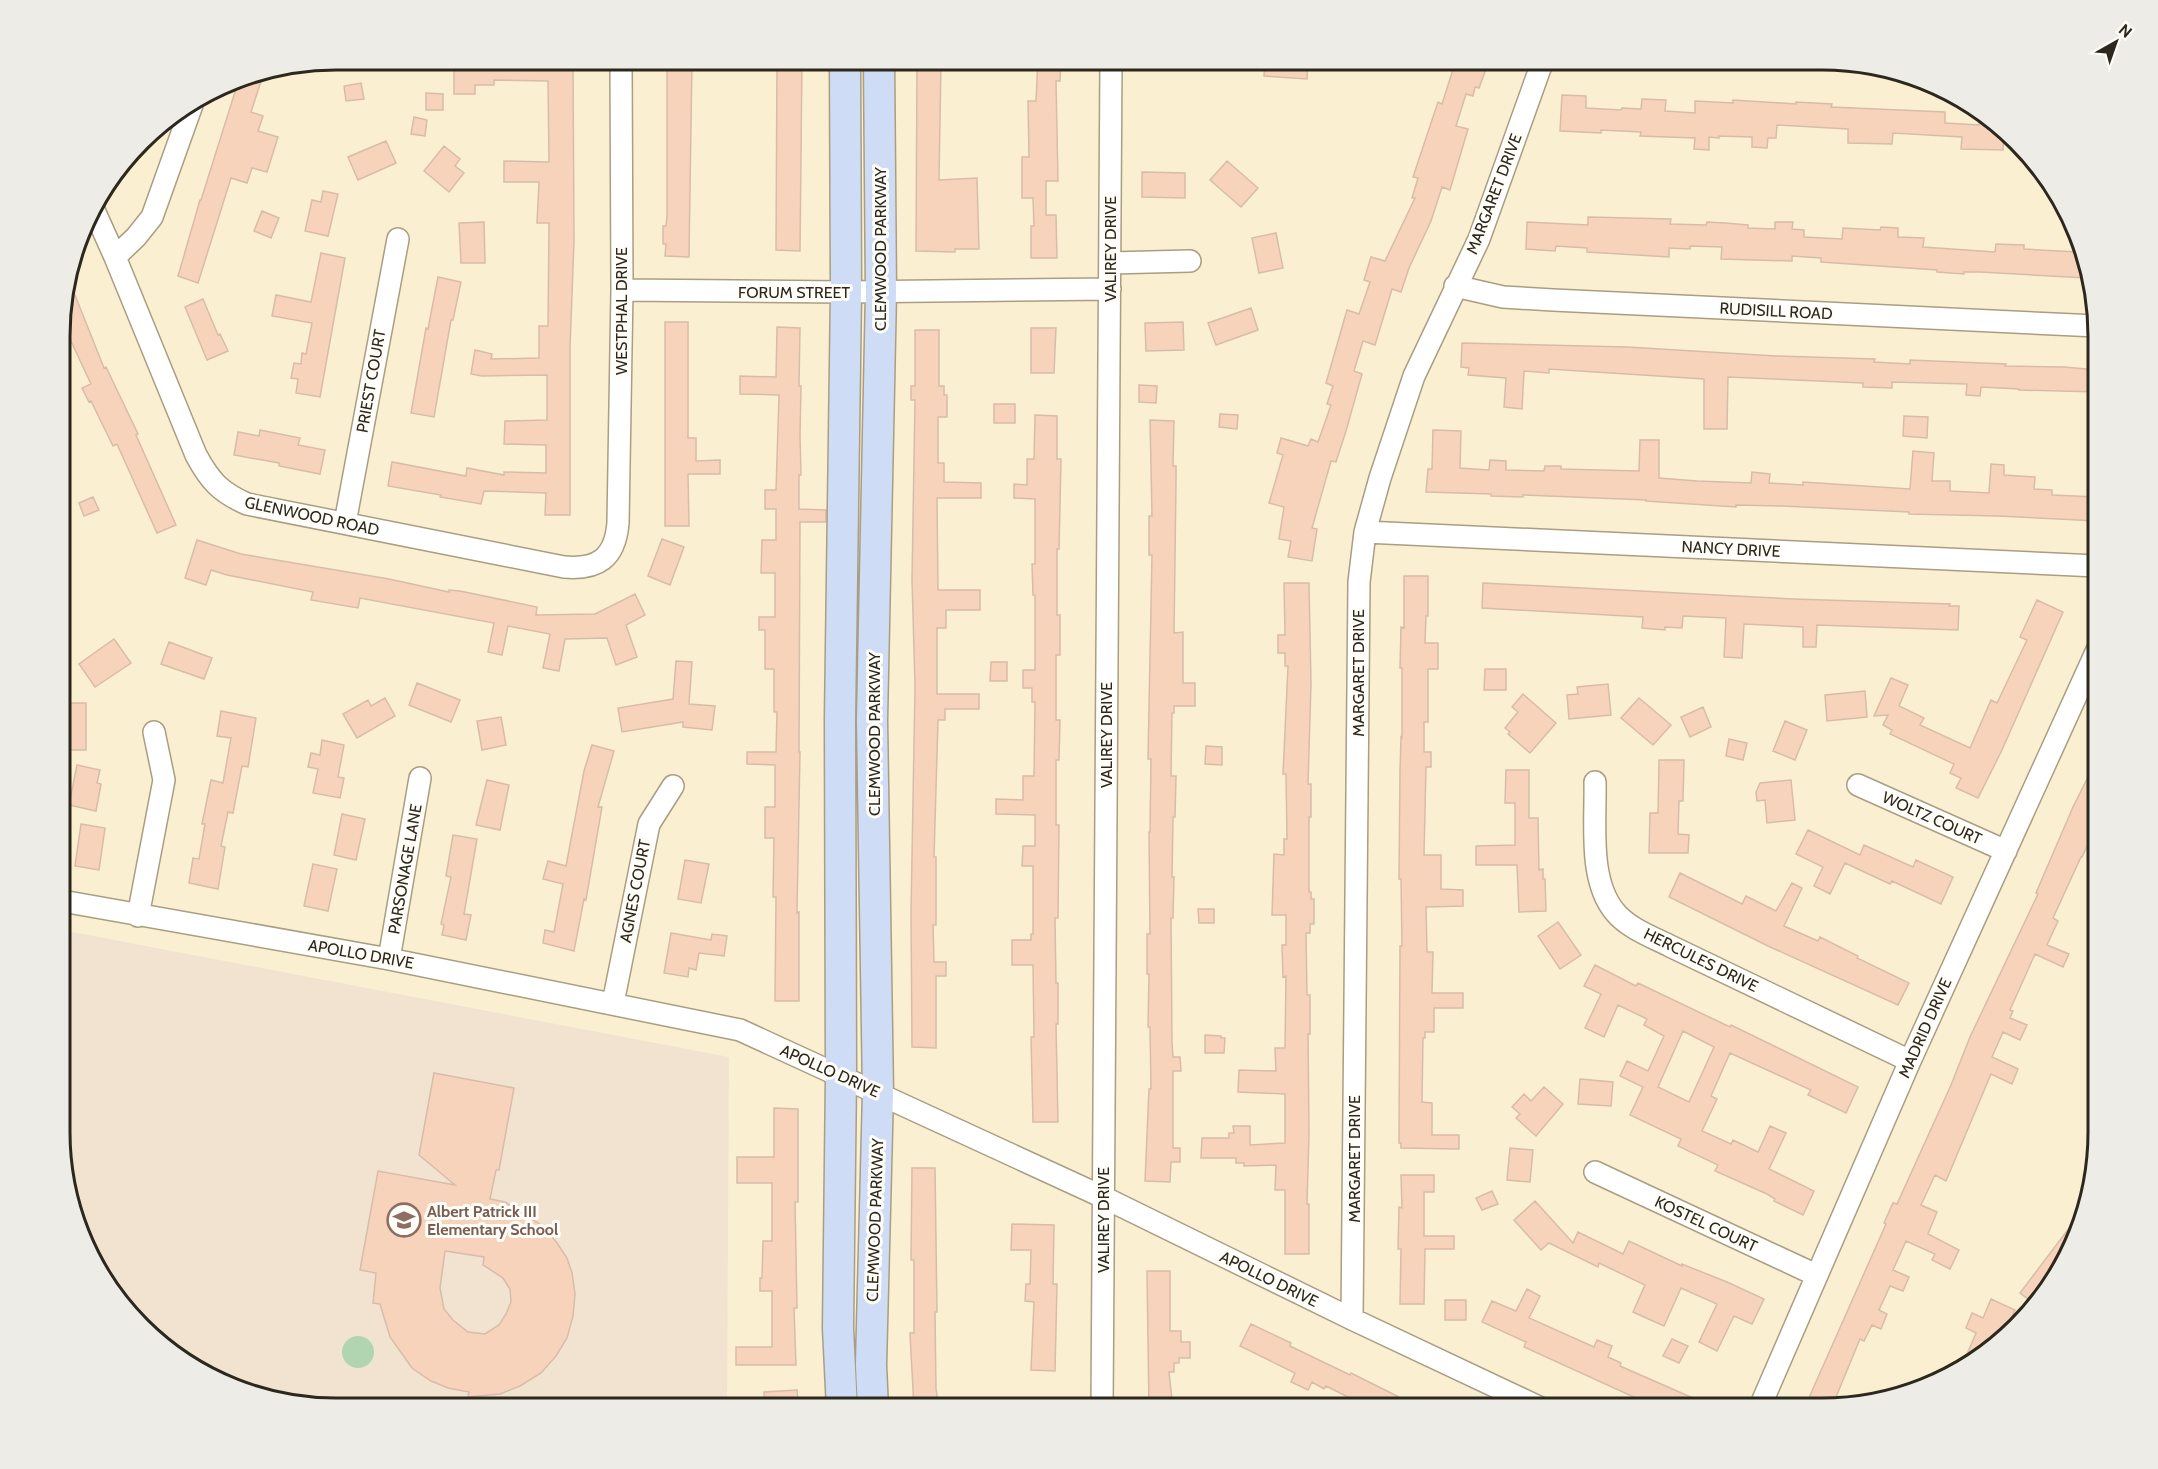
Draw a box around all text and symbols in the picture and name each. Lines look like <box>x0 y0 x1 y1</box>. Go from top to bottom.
north arrow <box>2086 12 2146 72</box>
text: N <box>2115 20 2136 42</box>
street label: MARGARET DRIVE <box>1462 131 1526 257</box>
street label: CLEMWOOD PARKWAY <box>871 166 890 331</box>
street label: VALIREY DRIVE <box>1101 196 1120 302</box>
street label: WESTPHAL DRIVE <box>612 247 631 375</box>
street label: FORUM STREET <box>738 283 850 302</box>
street label: RUDISILL ROAD <box>1719 299 1833 323</box>
street label: PRIEST COURT <box>353 327 390 434</box>
street label: GLENWOOD ROAD <box>243 492 381 540</box>
street label: NANCY DRIVE <box>1681 537 1781 561</box>
street label: MARGARET DRIVE <box>1349 609 1368 737</box>
street label: CLEMWOOD PARKWAY <box>865 651 884 816</box>
street label: VALIREY DRIVE <box>1097 682 1116 788</box>
street label: WOLTZ COURT <box>1879 788 1985 849</box>
street label: PARSONAGE LANE <box>384 802 426 936</box>
street label: AGNES COURT <box>616 837 654 944</box>
street label: HERCULES DRIVE <box>1641 924 1761 996</box>
street label: APOLLO DRIVE <box>307 935 415 973</box>
street label: MADRID DRIVE <box>1894 975 1956 1081</box>
street label: APOLLO DRIVE <box>777 1041 883 1101</box>
street label: MARGARET DRIVE <box>1345 1095 1364 1223</box>
street label: CLEMWOOD PARKWAY <box>863 1137 887 1302</box>
street label: VALIREY DRIVE <box>1094 1167 1113 1273</box>
street label: KOSTEL COURT <box>1652 1192 1761 1256</box>
school or university icon: Albert Patrick III Elementary School <box>386 1202 422 1238</box>
place label: Albert Patrick III Elementary School <box>427 1202 558 1239</box>
street label: APOLLO DRIVE <box>1217 1247 1321 1311</box>

